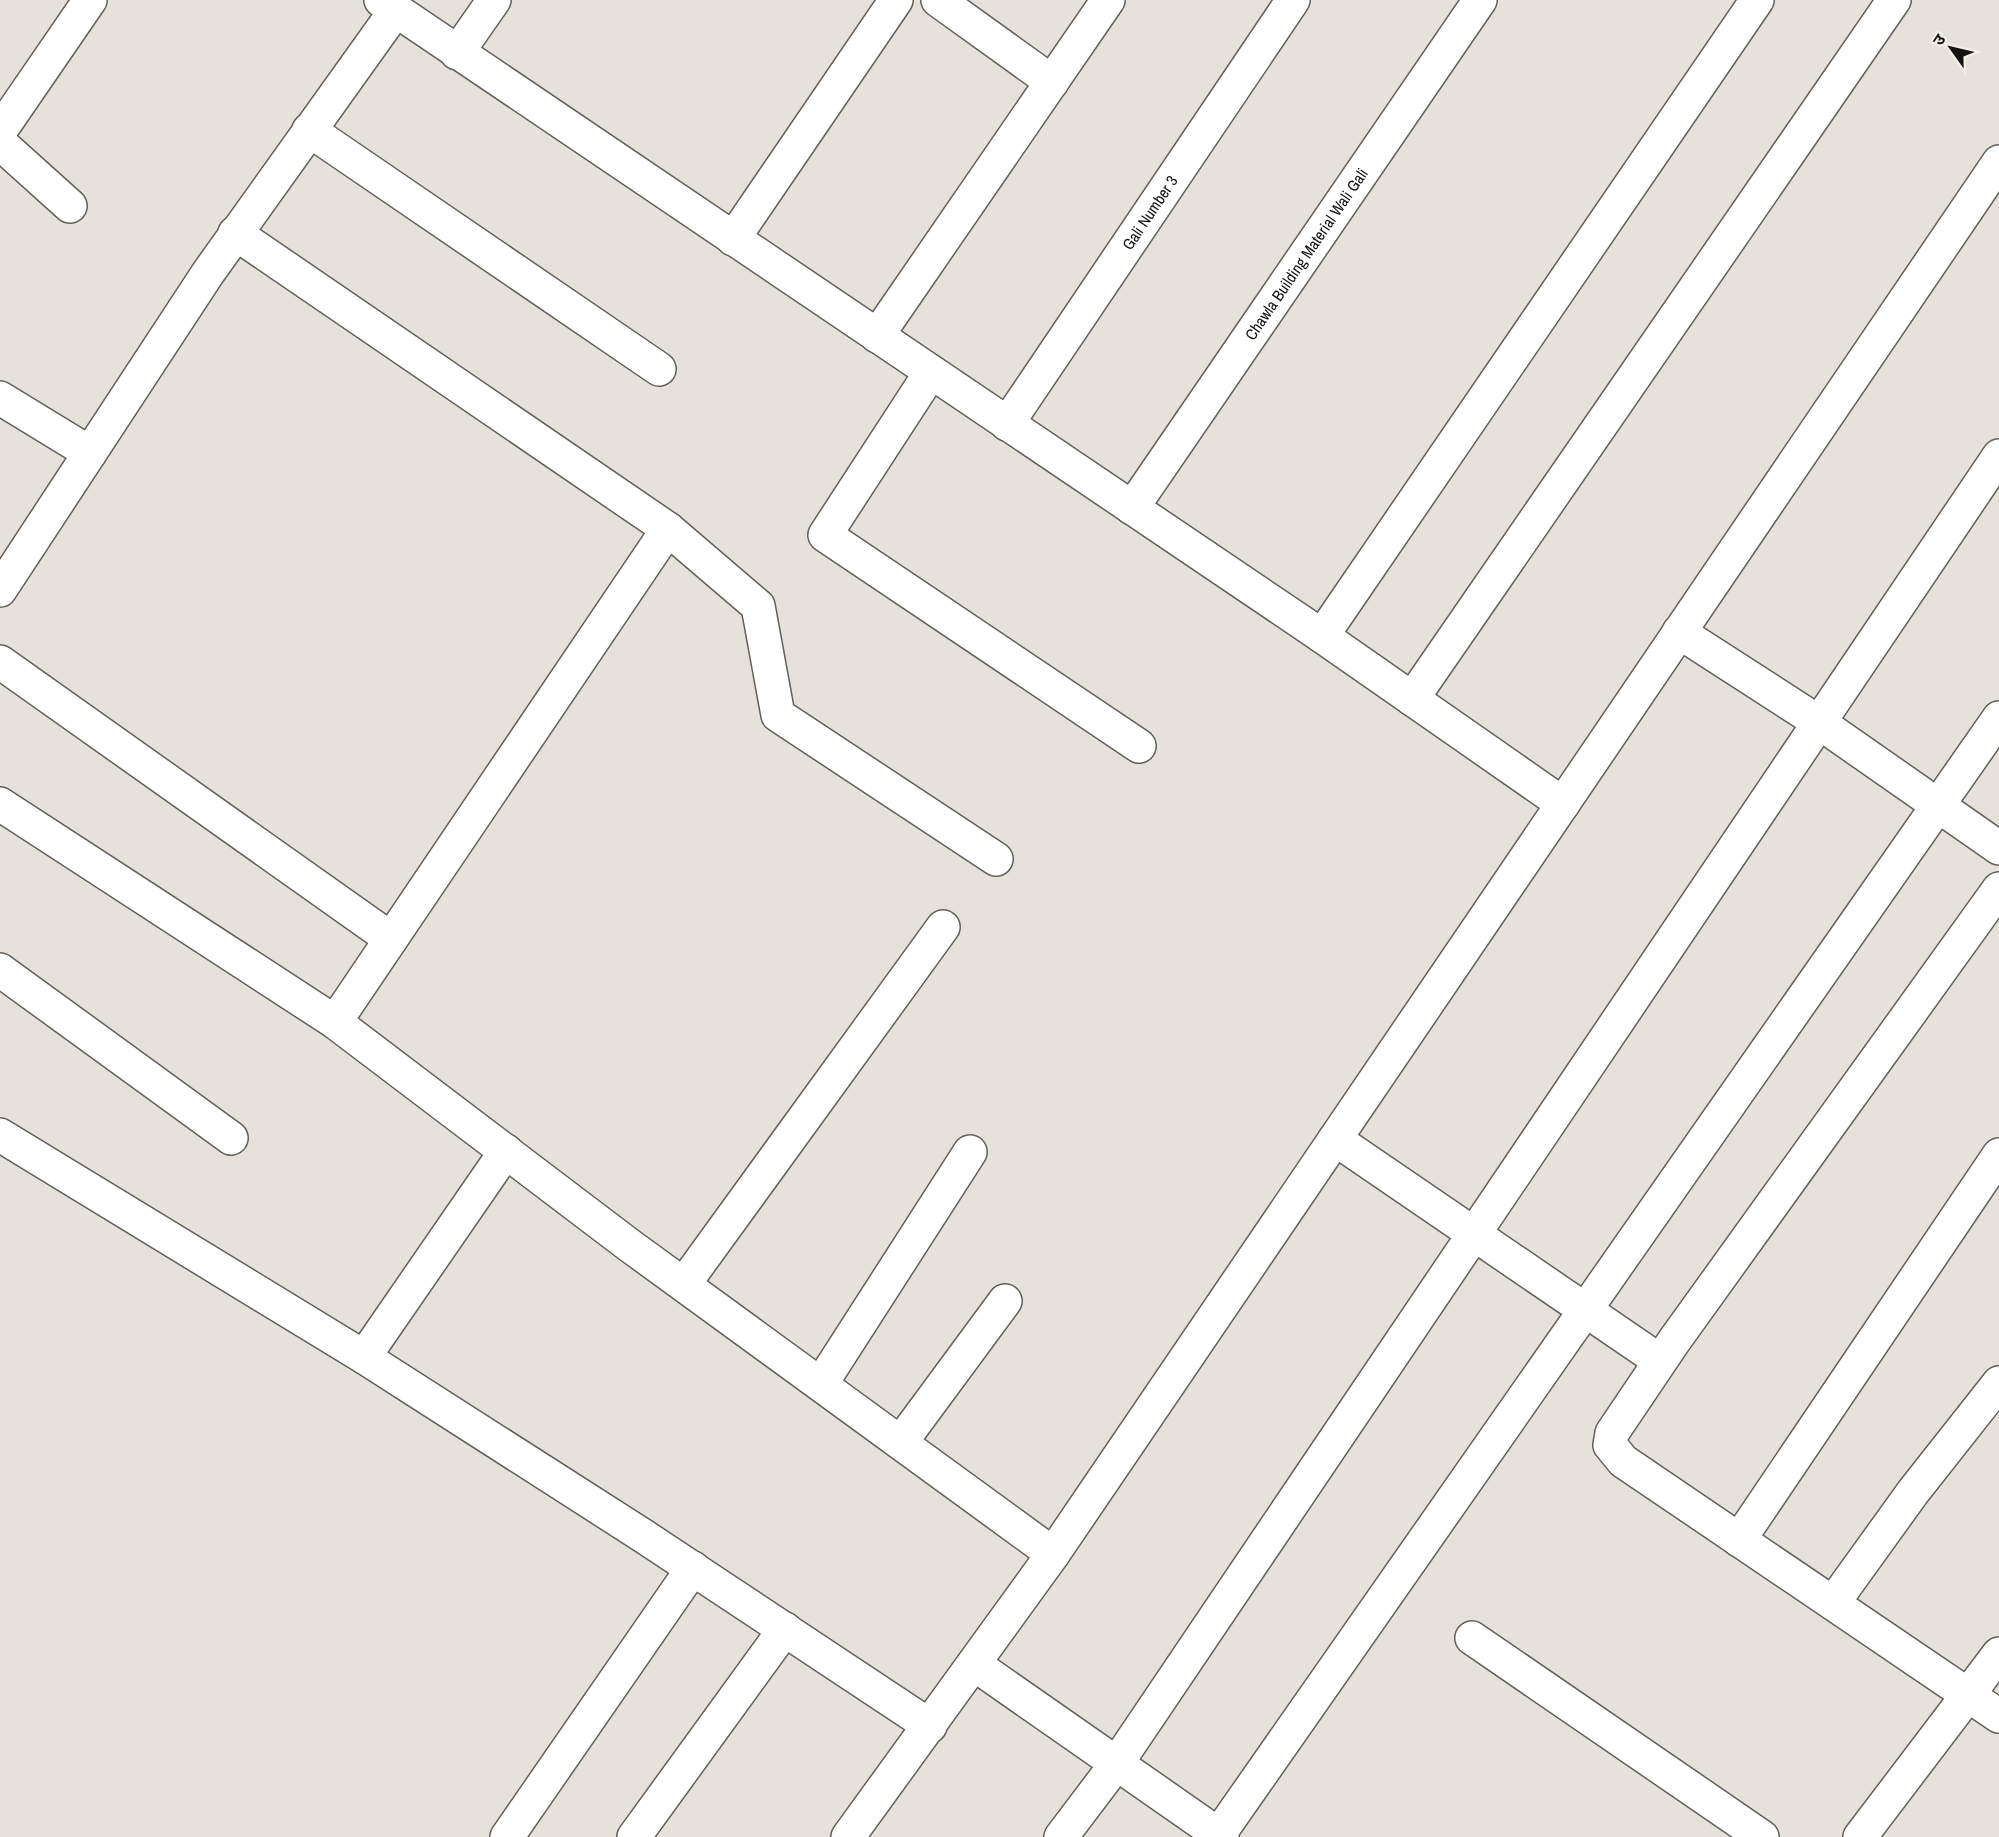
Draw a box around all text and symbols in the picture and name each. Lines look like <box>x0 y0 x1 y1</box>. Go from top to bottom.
north arrow <box>1921 18 1981 78</box>
text: उ <box>1927 29 1951 50</box>
street label: Chawla Building Material Wali Gali <box>1239 164 1373 344</box>
street label: Gali Number 3 <box>1117 171 1183 254</box>

